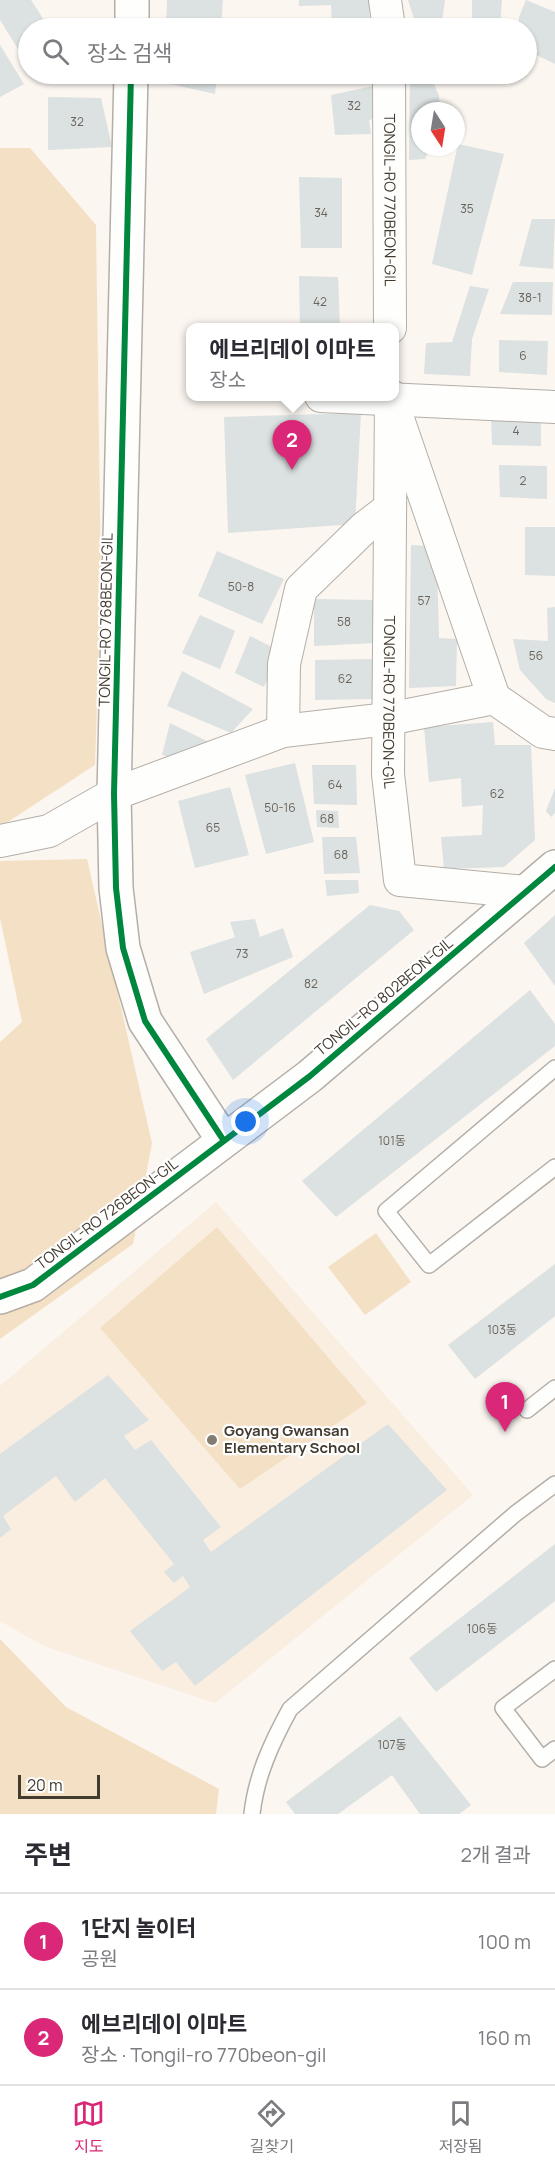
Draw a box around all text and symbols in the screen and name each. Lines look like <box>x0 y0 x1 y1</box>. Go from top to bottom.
search box <box>18 18 537 84</box>
icon: search <box>39 35 72 68</box>
text: 장소 검색 <box>87 38 172 68</box>
house number: 32 <box>347 97 361 114</box>
north arrow <box>411 102 465 156</box>
house number: 32 <box>70 113 84 130</box>
street label: TONGIL-RO 770BEON-GIL <box>379 114 401 287</box>
house number: 35 <box>460 200 474 217</box>
house number: 34 <box>314 204 328 221</box>
house number: 38-1 <box>518 289 542 306</box>
house number: 42 <box>313 293 327 310</box>
popup <box>186 323 399 401</box>
text: 에브리데이 이마트 <box>209 334 376 364</box>
house number: 6 <box>519 347 527 364</box>
text: 장소 <box>209 366 246 393</box>
pin: 2 <box>272 420 312 470</box>
house number: 4 <box>512 422 520 439</box>
house number: 2 <box>520 472 527 489</box>
street label: TONGIL-RO 768BEON-GIL <box>93 533 118 707</box>
house number: 50-8 <box>228 578 254 595</box>
house number: 57 <box>418 592 430 609</box>
house number: 58 <box>337 613 351 630</box>
street label: TONGIL-RO 770BEON-GIL <box>378 616 401 790</box>
house number: 56 <box>529 647 543 664</box>
house number: 62 <box>338 670 352 687</box>
house number: 64 <box>328 776 342 793</box>
house number: 62 <box>490 785 504 802</box>
house number: 50-16 <box>264 799 296 816</box>
house number: 68 <box>320 810 334 827</box>
house number: 65 <box>206 819 220 836</box>
house number: 68 <box>334 846 348 863</box>
street label: TONGIL-RO 802BEON-GIL <box>310 932 457 1061</box>
house number: 73 <box>236 945 248 962</box>
house number: 82 <box>304 975 318 992</box>
your location <box>231 1107 260 1136</box>
house number: 101동 <box>378 1132 406 1149</box>
street label: TONGIL-RO 726BEON-GIL <box>31 1153 182 1274</box>
house number: 103동 <box>487 1321 517 1338</box>
pin: 1 <box>486 1382 524 1432</box>
place label: Goyang Gwansan Elementary School <box>224 1420 360 1458</box>
marker: Goyang Gwansan Elementary School <box>205 1433 219 1447</box>
house number: 106동 <box>467 1620 497 1637</box>
house number: 107동 <box>377 1736 407 1753</box>
scale bar <box>18 1772 100 1800</box>
text: 20 m <box>27 1774 63 1796</box>
text: 주변 <box>24 1836 72 1872</box>
text: 2개 결과 <box>460 1841 531 1868</box>
text: 1단지 놀이터 <box>81 1913 196 1943</box>
text: 1 <box>39 1928 48 1955</box>
text: 100 m <box>478 1928 531 1955</box>
text: 공원 <box>81 1945 118 1972</box>
text: 에브리데이 이마트 <box>81 2009 247 2039</box>
text: 2 <box>38 2024 49 2051</box>
text: 160 m <box>478 2024 531 2051</box>
text: 장소 · Tongil-ro 770beon-gil <box>81 2041 326 2068</box>
tab: 지도 <box>72 2097 105 2157</box>
tab: 길찾기 <box>250 2097 294 2157</box>
tab: 저장됨 <box>439 2097 483 2157</box>

